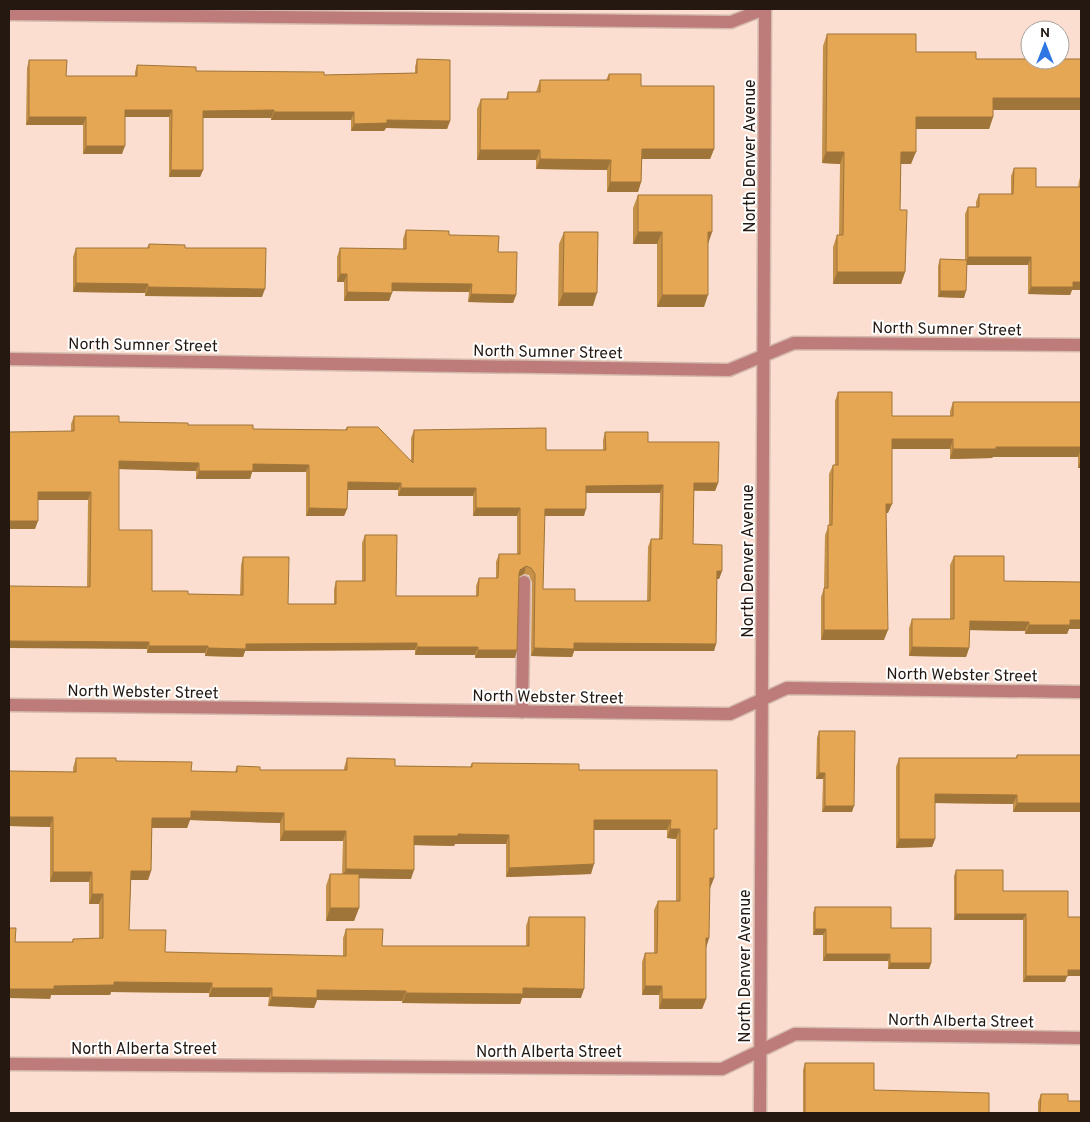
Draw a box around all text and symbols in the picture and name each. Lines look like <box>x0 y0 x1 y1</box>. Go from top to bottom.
north arrow <box>1020 20 1070 70</box>
text: N <box>1040 25 1050 42</box>
street label: North Denver Avenue <box>741 79 761 233</box>
street label: North Sumner Street <box>872 319 1022 341</box>
street label: North Sumner Street <box>68 335 218 357</box>
street label: North Sumner Street <box>473 342 623 364</box>
street label: North Denver Avenue <box>739 484 759 638</box>
street label: North Webster Street <box>886 665 1038 687</box>
street label: North Webster Street <box>67 682 219 704</box>
street label: North Webster Street <box>472 687 624 709</box>
street label: North Denver Avenue <box>736 889 756 1043</box>
street label: North Alberta Street <box>888 1011 1034 1033</box>
street label: North Alberta Street <box>71 1040 217 1060</box>
street label: North Alberta Street <box>476 1043 622 1063</box>

